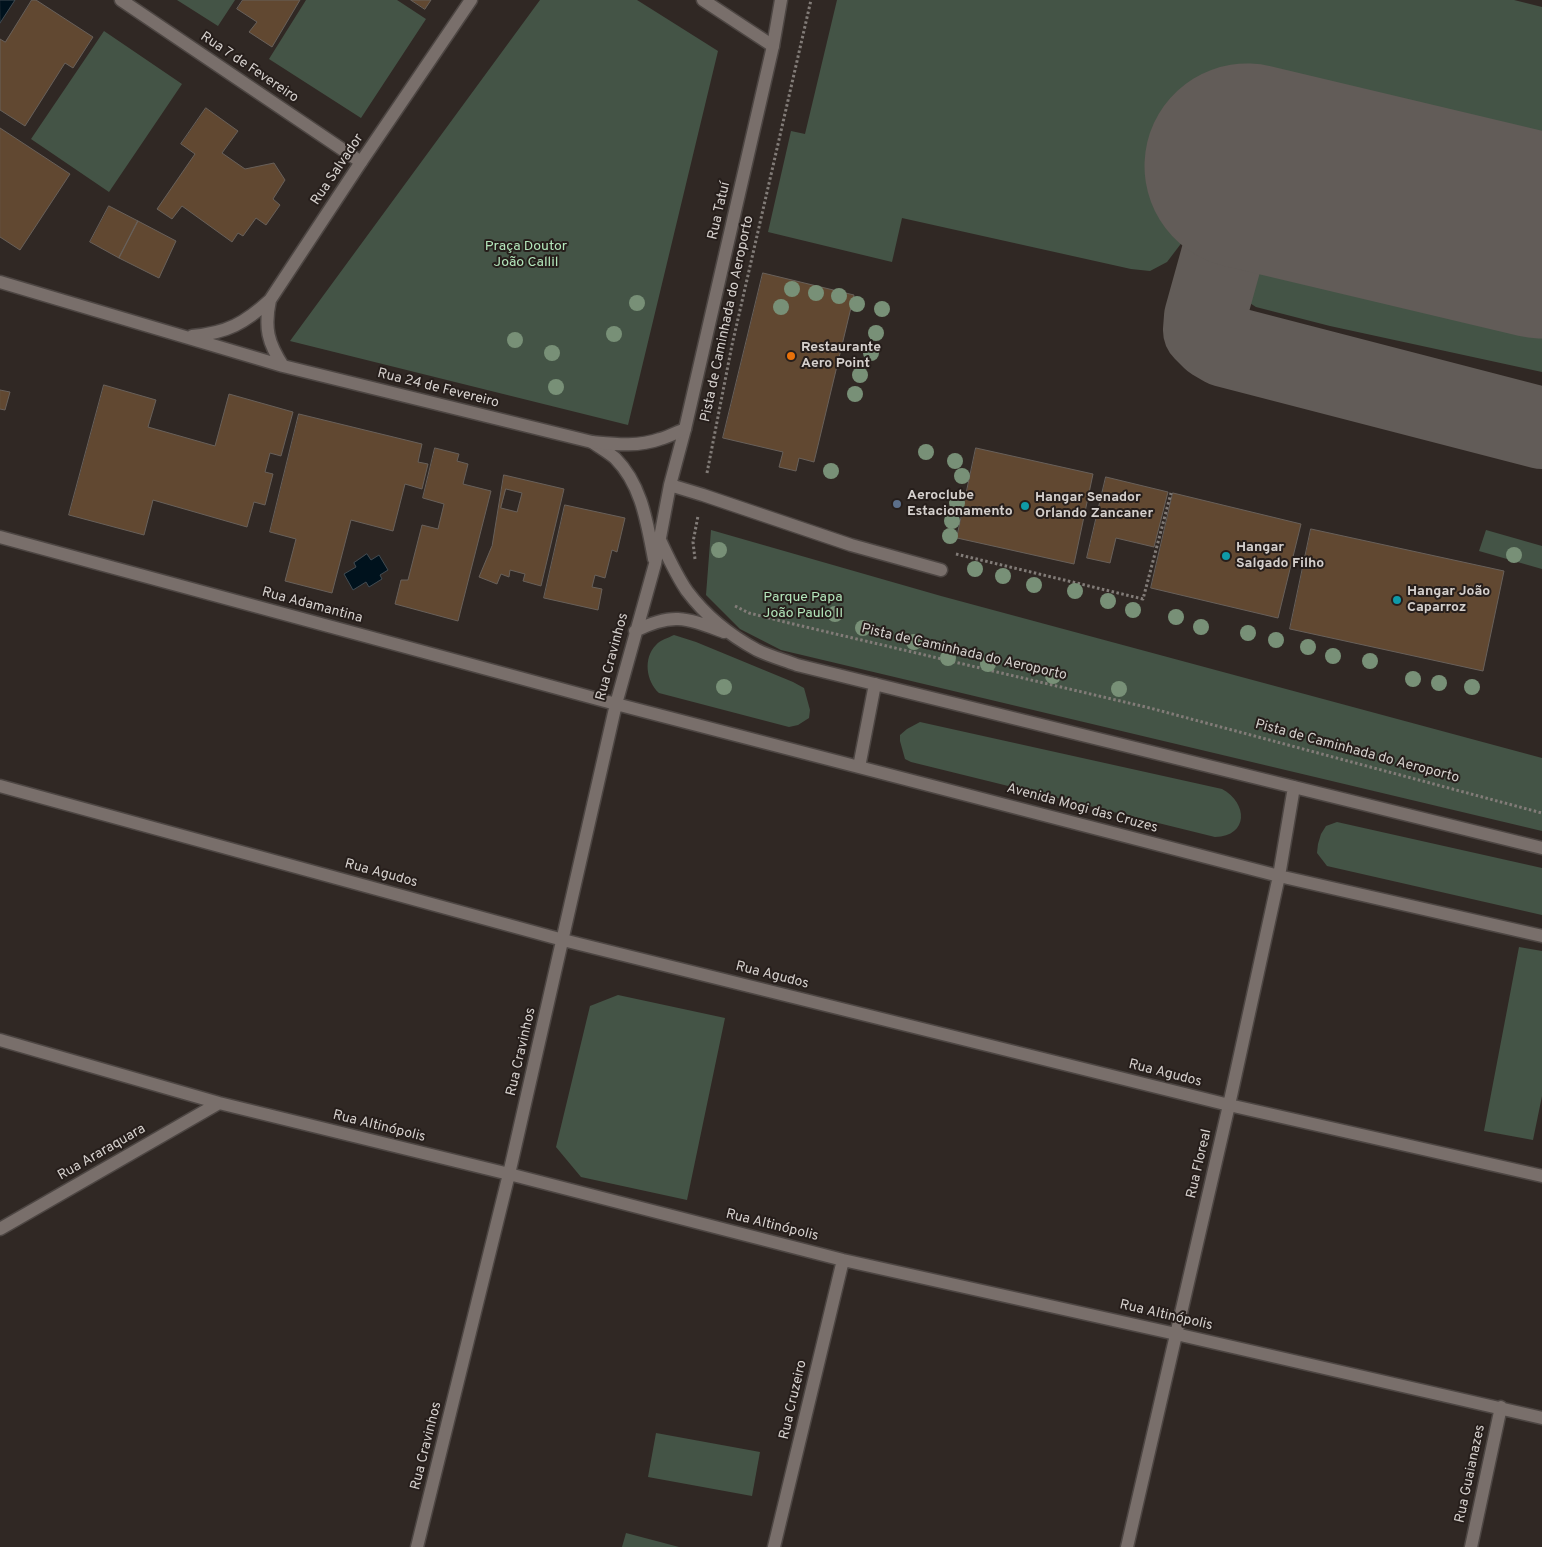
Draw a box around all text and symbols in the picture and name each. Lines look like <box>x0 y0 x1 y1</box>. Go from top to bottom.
street label: Rua 7 de Fevereiro <box>197 29 301 107</box>
street label: Rua Salvador <box>308 131 368 209</box>
street label: Rua Tatuí <box>705 181 735 241</box>
street label: Pista de Caminhada do Aeroporto <box>698 214 758 424</box>
park label: Praça Doutor João Callil <box>485 239 567 272</box>
place label: Restaurante Aero Point <box>801 340 881 372</box>
marker: Restaurante Aero Point <box>785 350 797 362</box>
street label: Rua 24 de Fevereiro <box>375 366 501 412</box>
place label: Aeroclube Estacionamento <box>907 488 1013 520</box>
place label: Hangar Senador Orlando Zancaner <box>1035 490 1153 522</box>
marker: Aeroclube Estacionamento <box>891 498 903 510</box>
marker: Hangar Senador Orlando Zancaner <box>1019 500 1031 512</box>
place label: Hangar Salgado Filho <box>1236 540 1324 572</box>
marker: Hangar Salgado Filho <box>1220 550 1232 562</box>
street label: Rua Adamantina <box>260 584 364 628</box>
place label: Hangar João Caparroz <box>1407 584 1490 616</box>
park label: Parque Papa João Paulo II <box>763 590 843 622</box>
marker: Hangar João Caparroz <box>1391 594 1403 606</box>
street label: Rua Cravinhos <box>593 611 633 703</box>
street label: Pista de Caminhada do Aeroporto <box>860 621 1068 685</box>
street label: Pista de Caminhada do Aeroporto <box>1253 717 1461 787</box>
street label: Avenida Mogi das Cruzes <box>1005 781 1159 837</box>
street label: Rua Agudos <box>343 856 419 892</box>
street label: Rua Agudos <box>734 959 810 993</box>
street label: Rua Cravinhos <box>504 1006 540 1098</box>
street label: Rua Agudos <box>1127 1057 1203 1091</box>
street label: Rua Altinópolis <box>331 1107 427 1147</box>
street label: Rua Araraquara <box>55 1121 149 1185</box>
street label: Rua Floreal <box>1184 1128 1216 1200</box>
street label: Rua Altinópolis <box>724 1206 820 1246</box>
street label: Rua Altinópolis <box>1118 1297 1214 1335</box>
street label: Rua Cruzeiro <box>777 1359 811 1441</box>
street label: Rua Cravinhos <box>408 1400 446 1492</box>
street label: Rua Guaianazes <box>1452 1423 1490 1525</box>

